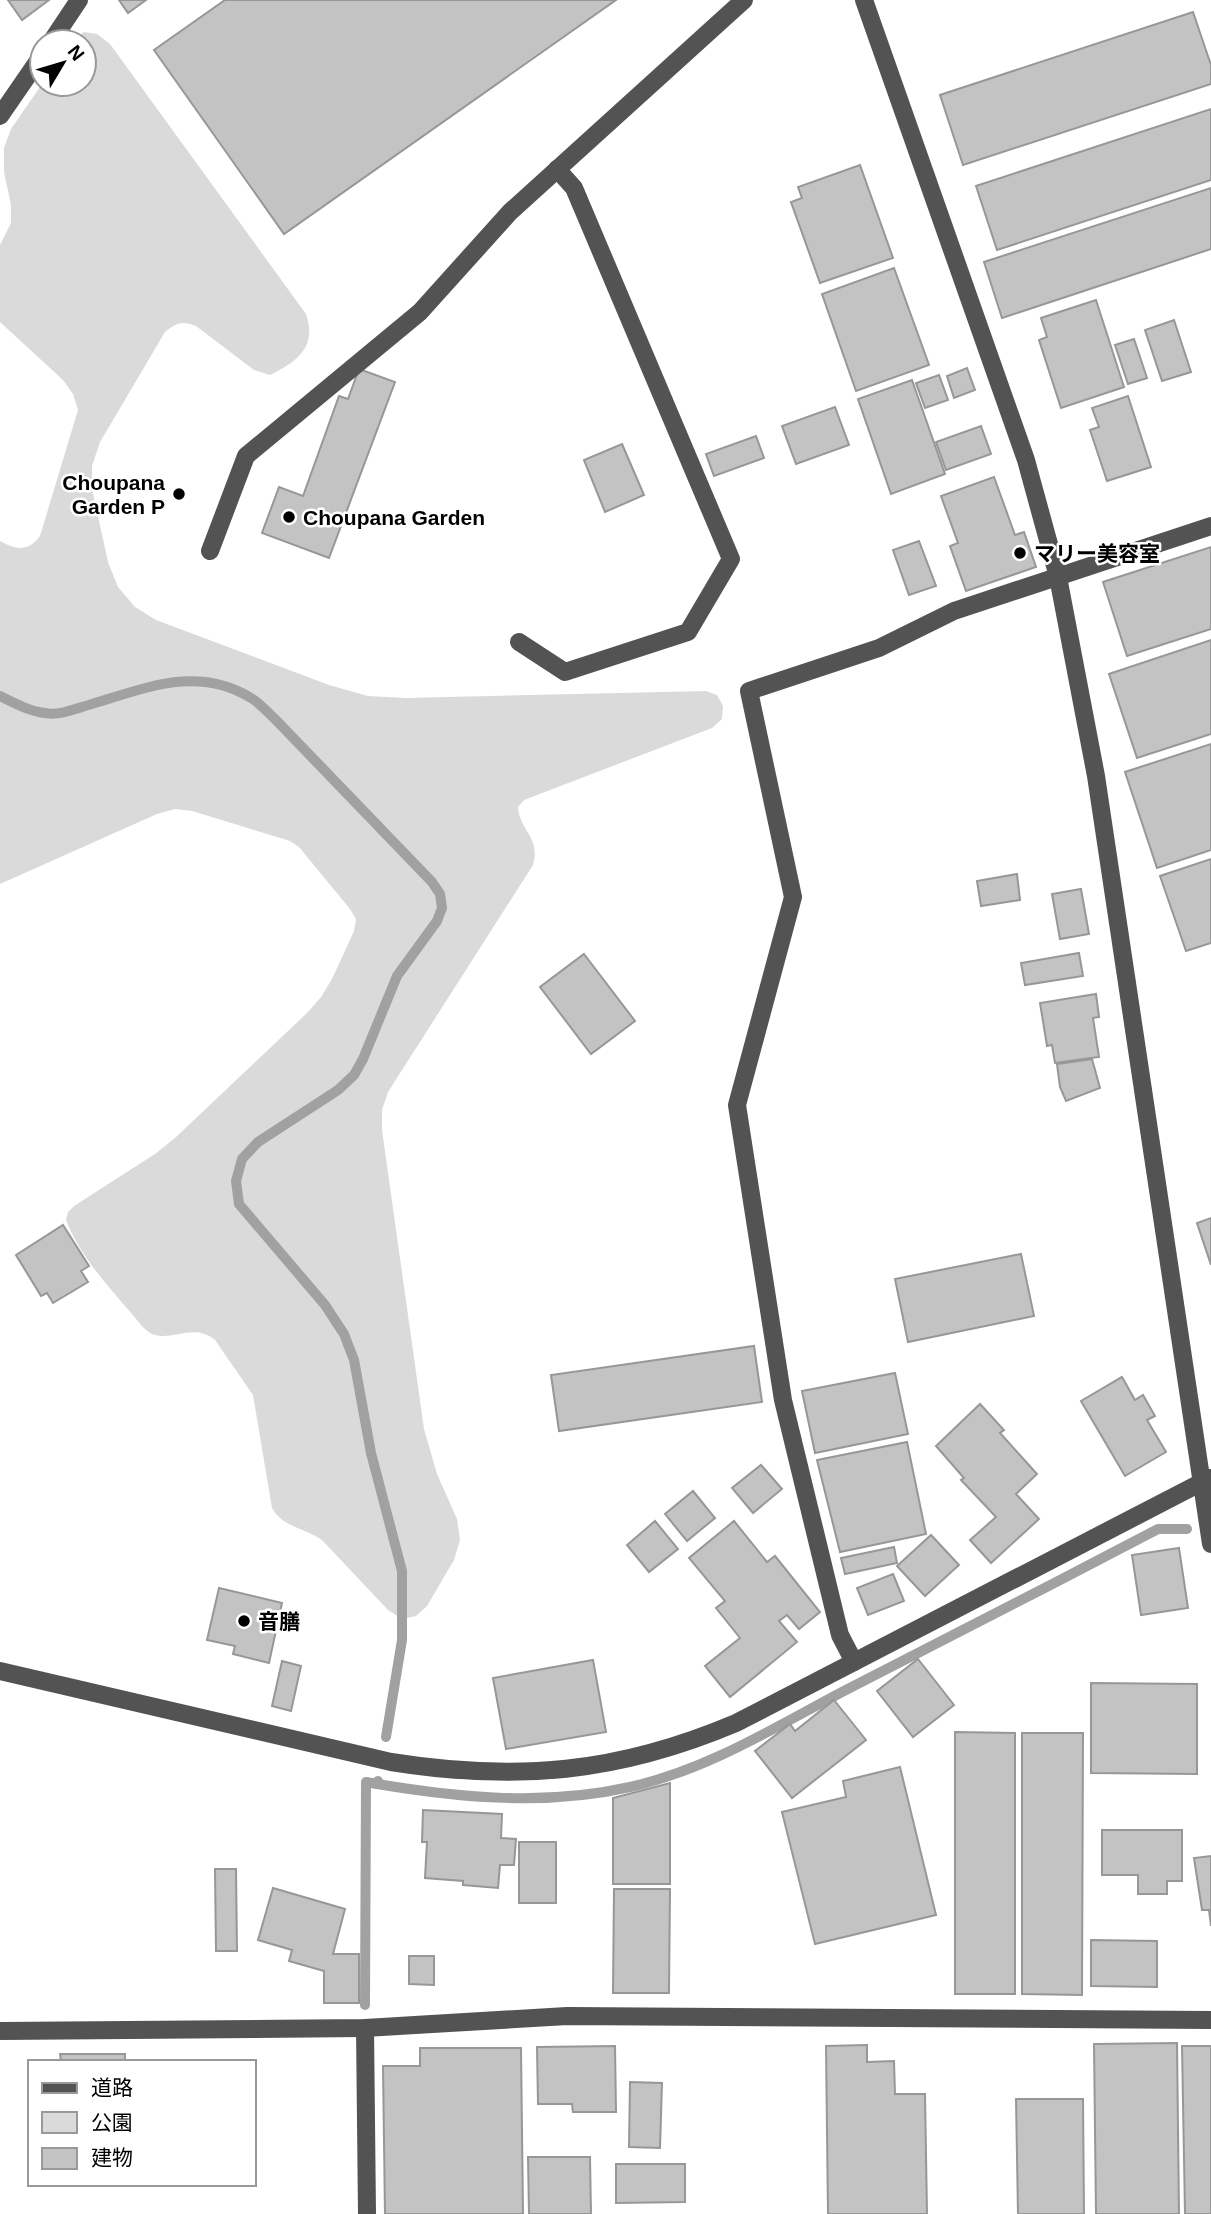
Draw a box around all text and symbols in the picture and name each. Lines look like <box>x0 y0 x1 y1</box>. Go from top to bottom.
north arrow <box>28 28 98 98</box>
text: N <box>64 41 89 65</box>
place label: Choupana Garden P <box>62 471 165 518</box>
marker: Choupana Garden P <box>171 486 187 502</box>
place label: Choupana Garden <box>303 506 485 529</box>
marker: Choupana Garden <box>281 509 297 525</box>
place label: マリー美容室 <box>1034 542 1160 565</box>
marker: マリー美容室 <box>1012 545 1028 561</box>
place label: 音膳 <box>258 1610 300 1633</box>
marker: 音膳 <box>236 1613 252 1629</box>
legend <box>28 2060 256 2186</box>
text: 道路 <box>91 2076 133 2099</box>
text: 公園 <box>91 2111 133 2134</box>
text: 建物 <box>91 2146 133 2169</box>

